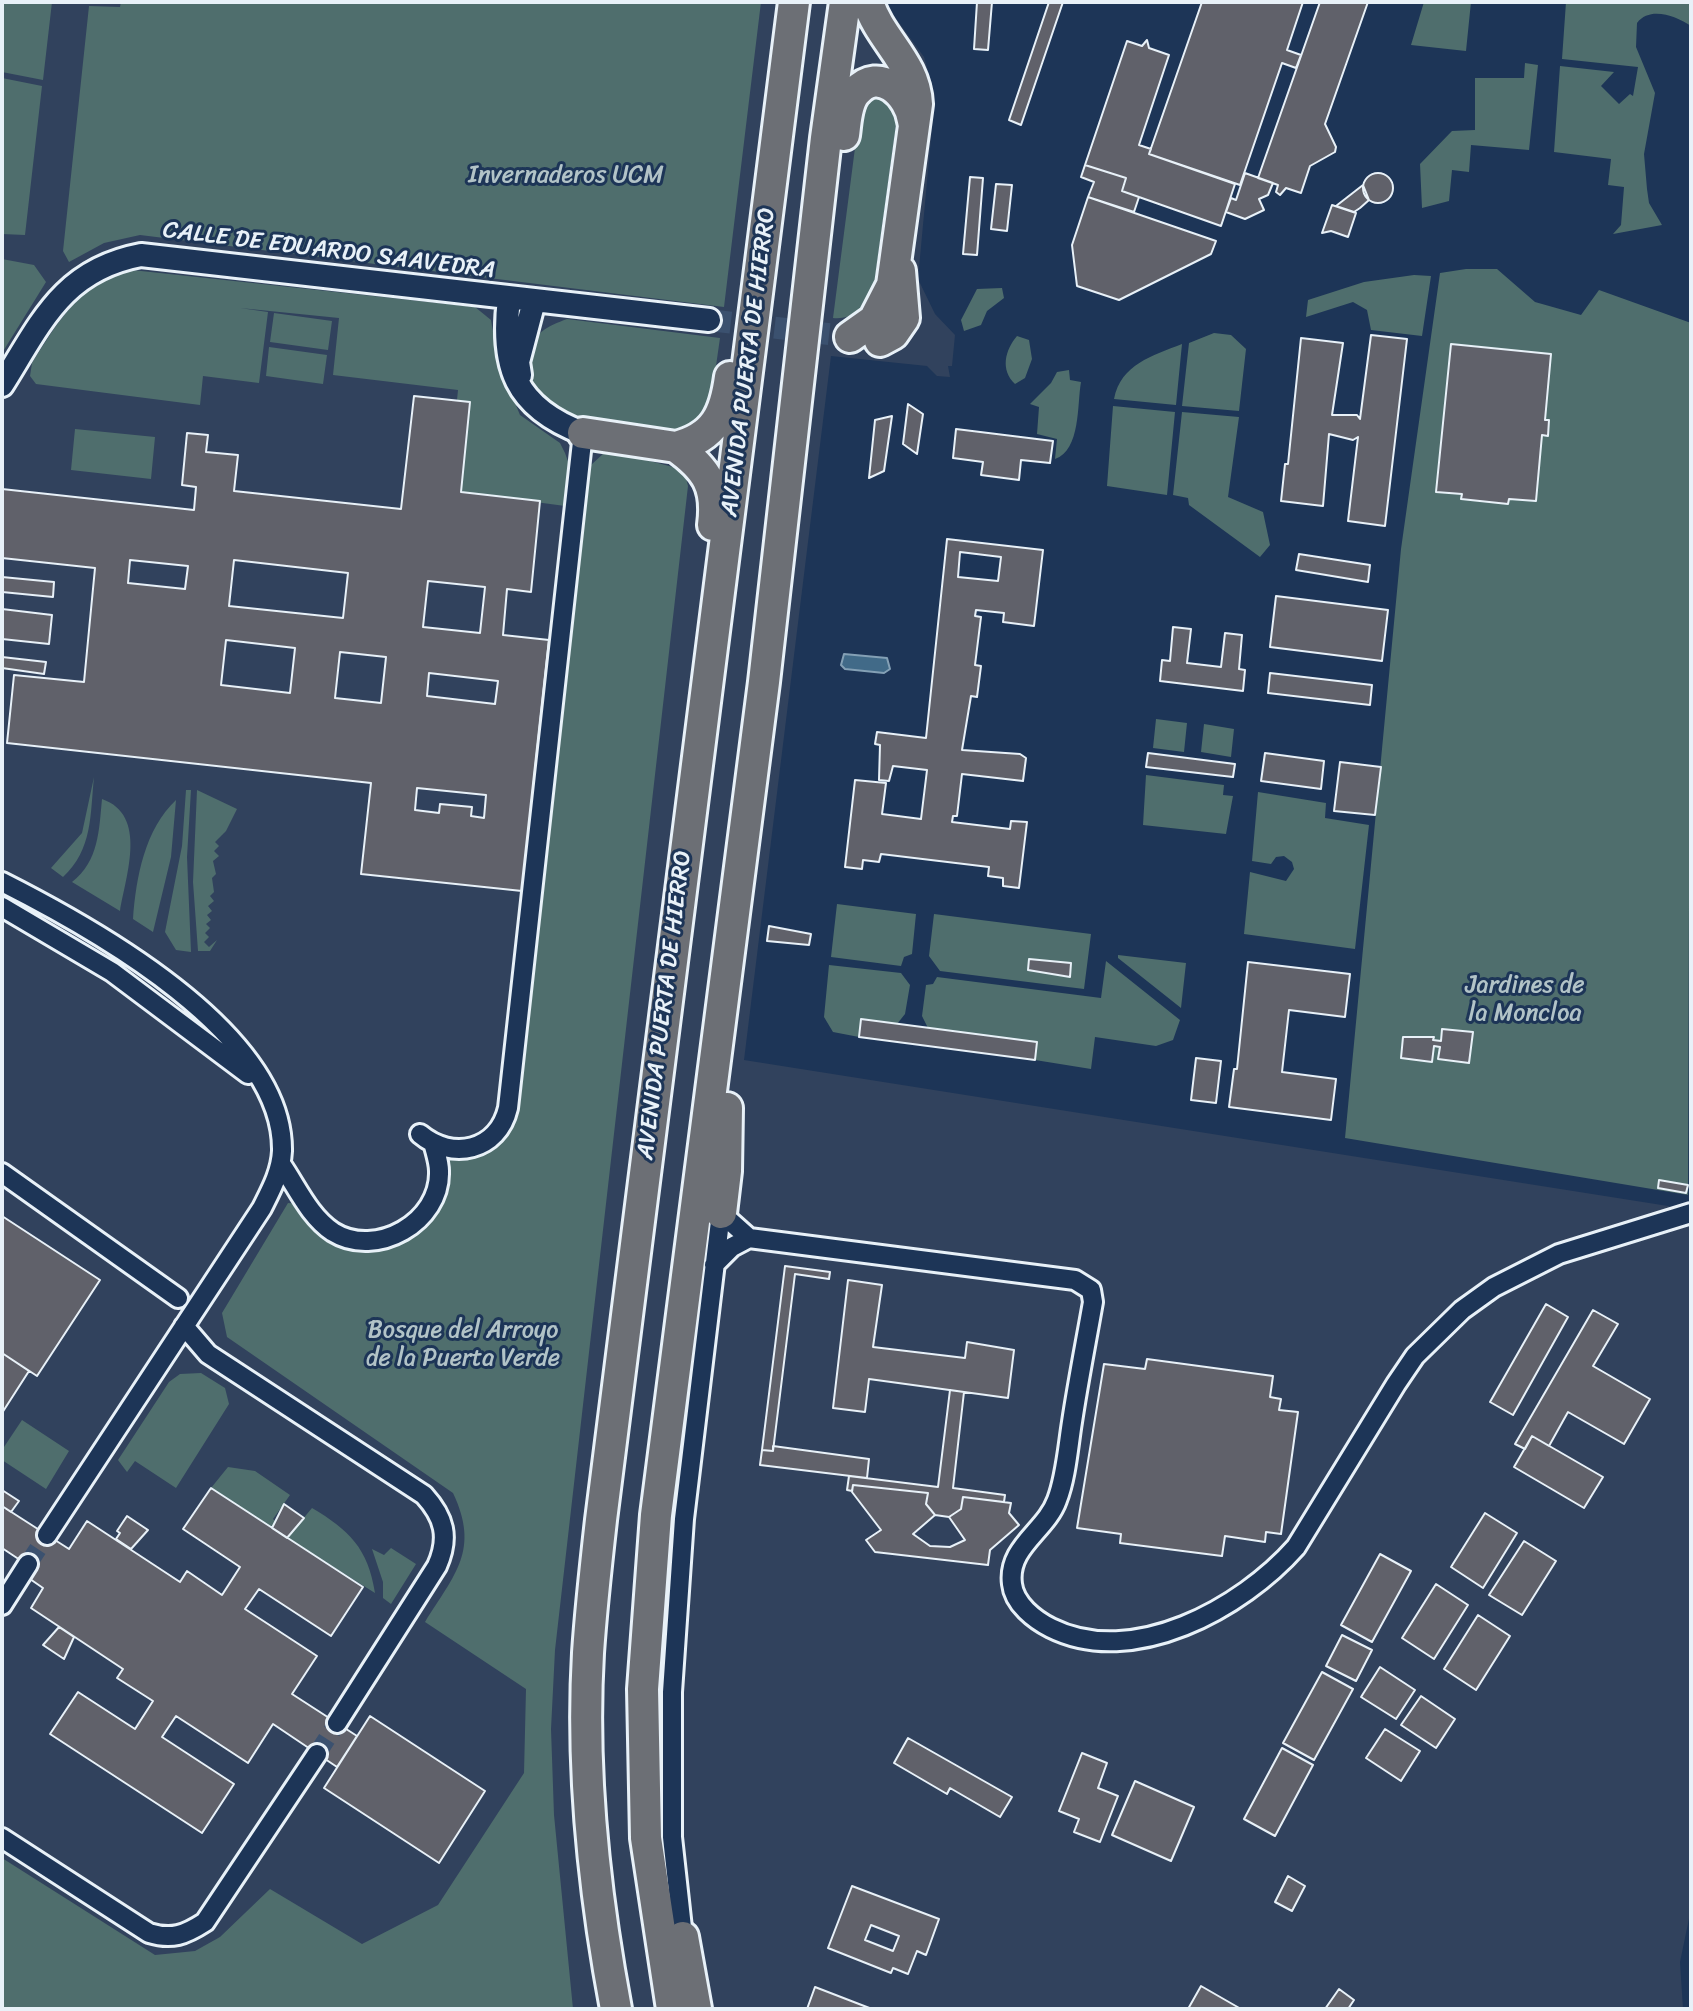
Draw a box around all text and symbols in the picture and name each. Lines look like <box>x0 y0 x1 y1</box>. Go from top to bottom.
park label: Invernaderos UCM <box>468 162 664 190</box>
street label: AVENIDA PUERTA DE HIERRO <box>716 206 782 518</box>
street label: CALLE DE EDUARDO SAAVEDRA <box>161 216 497 286</box>
street label: AVENIDA PUERTA DE HIERRO <box>632 849 698 1161</box>
park label: Jardines de la Moncloa <box>1465 972 1585 1028</box>
park label: Bosque del Arroyo de la Puerta Verde <box>366 1317 560 1373</box>

